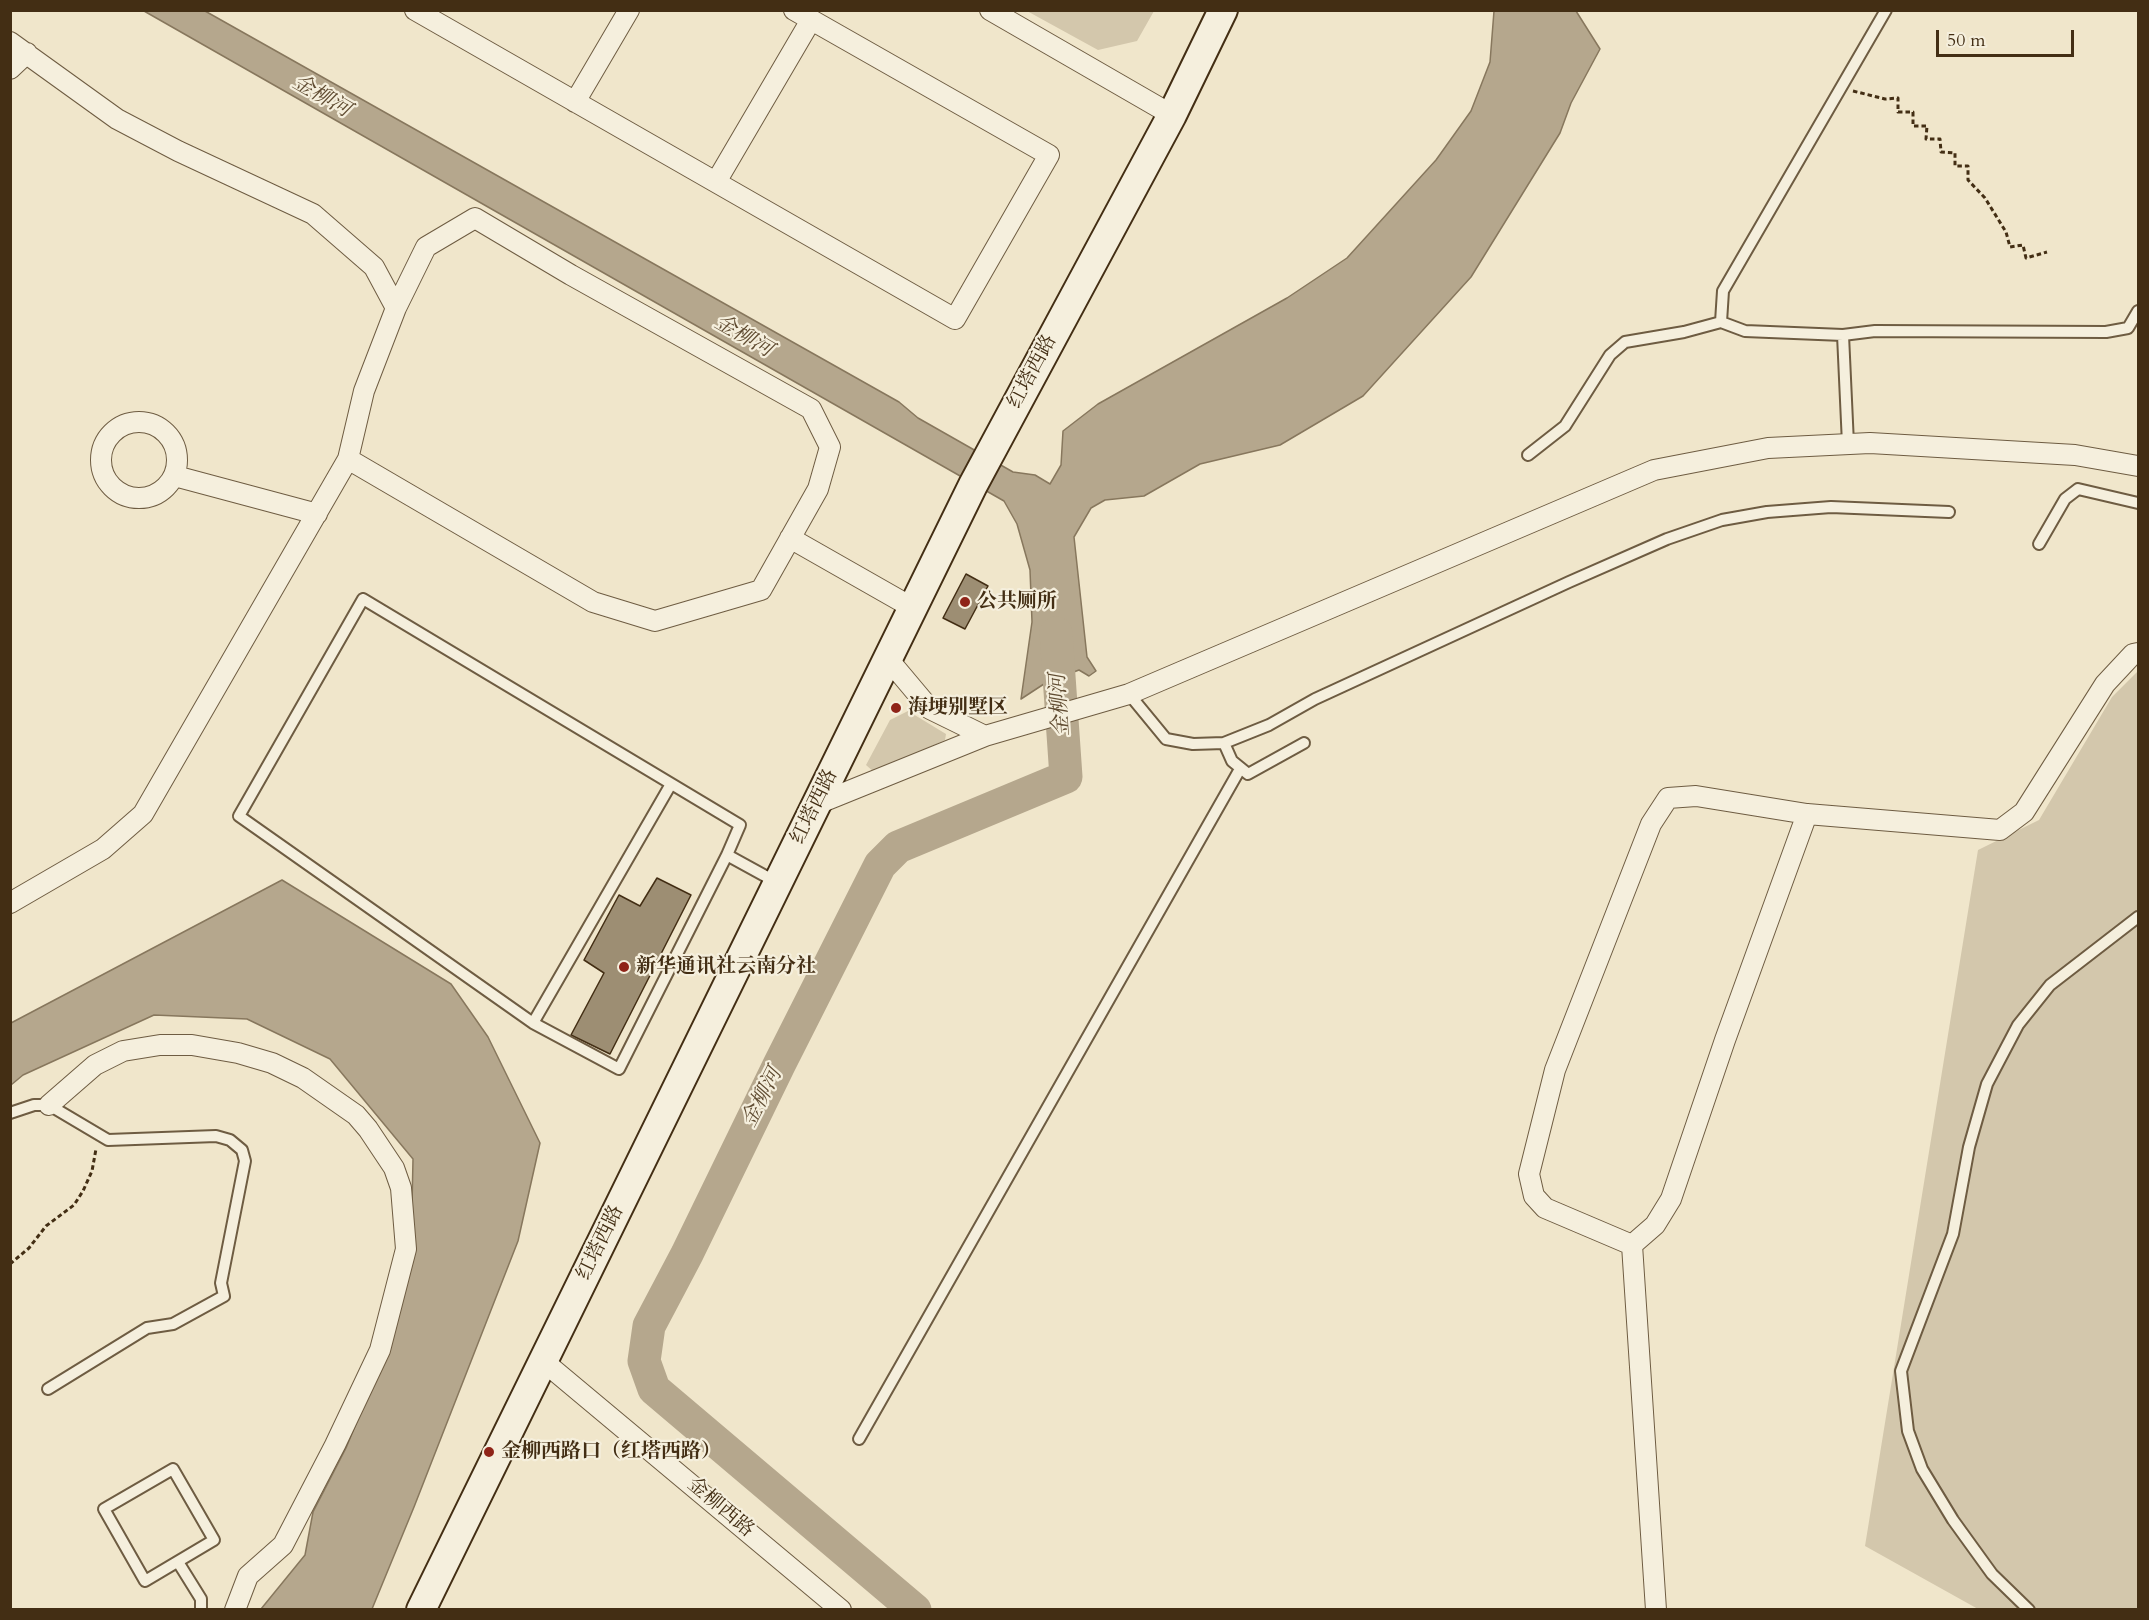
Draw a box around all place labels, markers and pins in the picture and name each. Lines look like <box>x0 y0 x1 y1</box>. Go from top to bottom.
place label: 公共厕所 <box>977 590 1057 614</box>
marker: 公共厕所 <box>958 595 972 609</box>
place label: 海埂别墅区 <box>908 696 1008 720</box>
marker: 海埂别墅区 <box>889 701 903 715</box>
place label: 新华通讯社云南分社 <box>636 955 816 979</box>
marker: 新华通讯社云南分社 <box>617 960 631 974</box>
place label: 金柳西路口（红塔西路） <box>501 1440 721 1464</box>
marker: 金柳西路口（红塔西路） <box>482 1445 496 1459</box>

